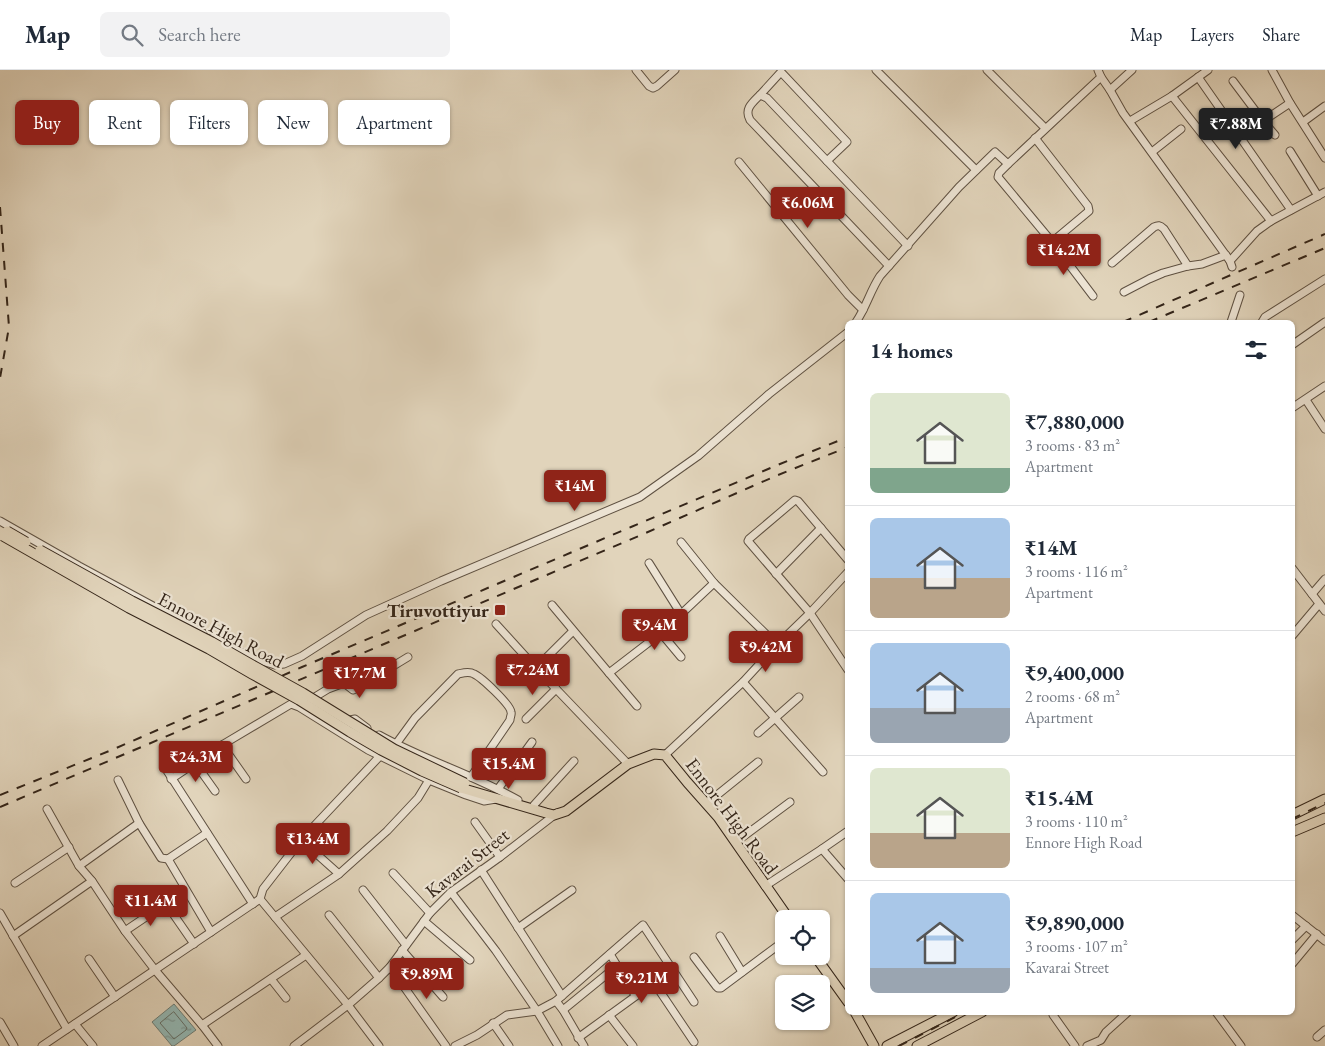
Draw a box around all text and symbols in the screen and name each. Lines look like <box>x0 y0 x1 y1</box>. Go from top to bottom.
search box <box>100 12 450 57</box>
text: Map <box>25 19 70 50</box>
icon: search <box>118 21 146 49</box>
text: Search here <box>158 22 241 47</box>
text: Map <box>1130 23 1162 46</box>
text: Layers <box>1190 23 1234 46</box>
text: Share <box>1262 23 1300 46</box>
chip: Buy <box>15 100 79 145</box>
chip: Rent <box>89 100 160 145</box>
chip: Filters <box>170 100 248 145</box>
chip: New <box>258 100 328 145</box>
chip: Apartment <box>338 100 450 145</box>
pin: ₹7.88M <box>1195 108 1277 150</box>
text: ₹7.88M <box>1210 113 1262 134</box>
pin: ₹6.06M <box>767 186 849 229</box>
text: ₹6.06M <box>782 192 834 213</box>
pin: ₹14.2M <box>1023 234 1105 276</box>
text: ₹14.2M <box>1038 239 1090 260</box>
icon: filters <box>1242 336 1270 364</box>
text: 14 homes <box>870 337 953 364</box>
text: ₹7,880,000 <box>1025 408 1124 435</box>
icon: home <box>910 413 970 473</box>
text: 3 rooms · 83 m² <box>1025 435 1120 456</box>
text: Apartment <box>1025 456 1093 477</box>
pin: ₹14M <box>545 470 605 512</box>
text: ₹14M <box>555 475 595 496</box>
text: ₹14M <box>1025 534 1078 561</box>
icon: home <box>910 538 970 598</box>
text: 3 rooms · 116 m² <box>1025 561 1128 582</box>
text: Apartment <box>1025 582 1093 603</box>
street label: Ennore High Road <box>154 586 289 674</box>
place label: Tiruvottiyur <box>387 598 489 623</box>
marker: Tiruvottiyur <box>493 603 507 617</box>
pin: ₹9.4M <box>620 608 690 651</box>
text: ₹9.4M <box>633 614 677 635</box>
pin: ₹9.42M <box>725 630 807 673</box>
text: ₹9.42M <box>740 636 792 657</box>
pin: ₹7.24M <box>492 654 574 696</box>
pin: ₹17.7M <box>319 656 401 699</box>
text: ₹7.24M <box>507 659 559 680</box>
text: ₹9,400,000 <box>1025 659 1124 686</box>
text: ₹17.7M <box>334 662 386 683</box>
icon: home <box>910 663 970 723</box>
text: 2 rooms · 68 m² <box>1025 686 1120 707</box>
text: Apartment <box>1025 707 1093 728</box>
pin: ₹24.3M <box>155 740 237 783</box>
text: ₹24.3M <box>170 746 222 767</box>
pin: ₹15.4M <box>468 748 550 790</box>
text: ₹15.4M <box>483 753 535 774</box>
street label: Ennore High Road <box>680 753 784 879</box>
text: ₹15.4M <box>1025 784 1094 811</box>
icon: home <box>910 788 970 848</box>
text: 3 rooms · 110 m² <box>1025 811 1128 832</box>
pin: ₹13.4M <box>272 822 354 865</box>
street label: Kavarai Street <box>420 822 514 904</box>
text: ₹13.4M <box>287 828 339 849</box>
text: Ennore High Road <box>1025 832 1142 853</box>
pin: ₹11.4M <box>110 884 192 927</box>
text: ₹11.4M <box>125 890 177 911</box>
text: ₹9,890,000 <box>1025 909 1124 936</box>
map controls <box>775 910 830 1030</box>
button: locate <box>775 910 830 965</box>
icon: home <box>910 913 970 973</box>
text: 3 rooms · 107 m² <box>1025 936 1128 957</box>
text: Kavarai Street <box>1025 957 1109 978</box>
pin: ₹9.89M <box>386 958 468 1000</box>
pin: ₹9.21M <box>601 962 683 1004</box>
text: ₹9.89M <box>401 963 453 984</box>
text: ₹9.21M <box>616 967 668 988</box>
button: layers <box>775 975 830 1030</box>

